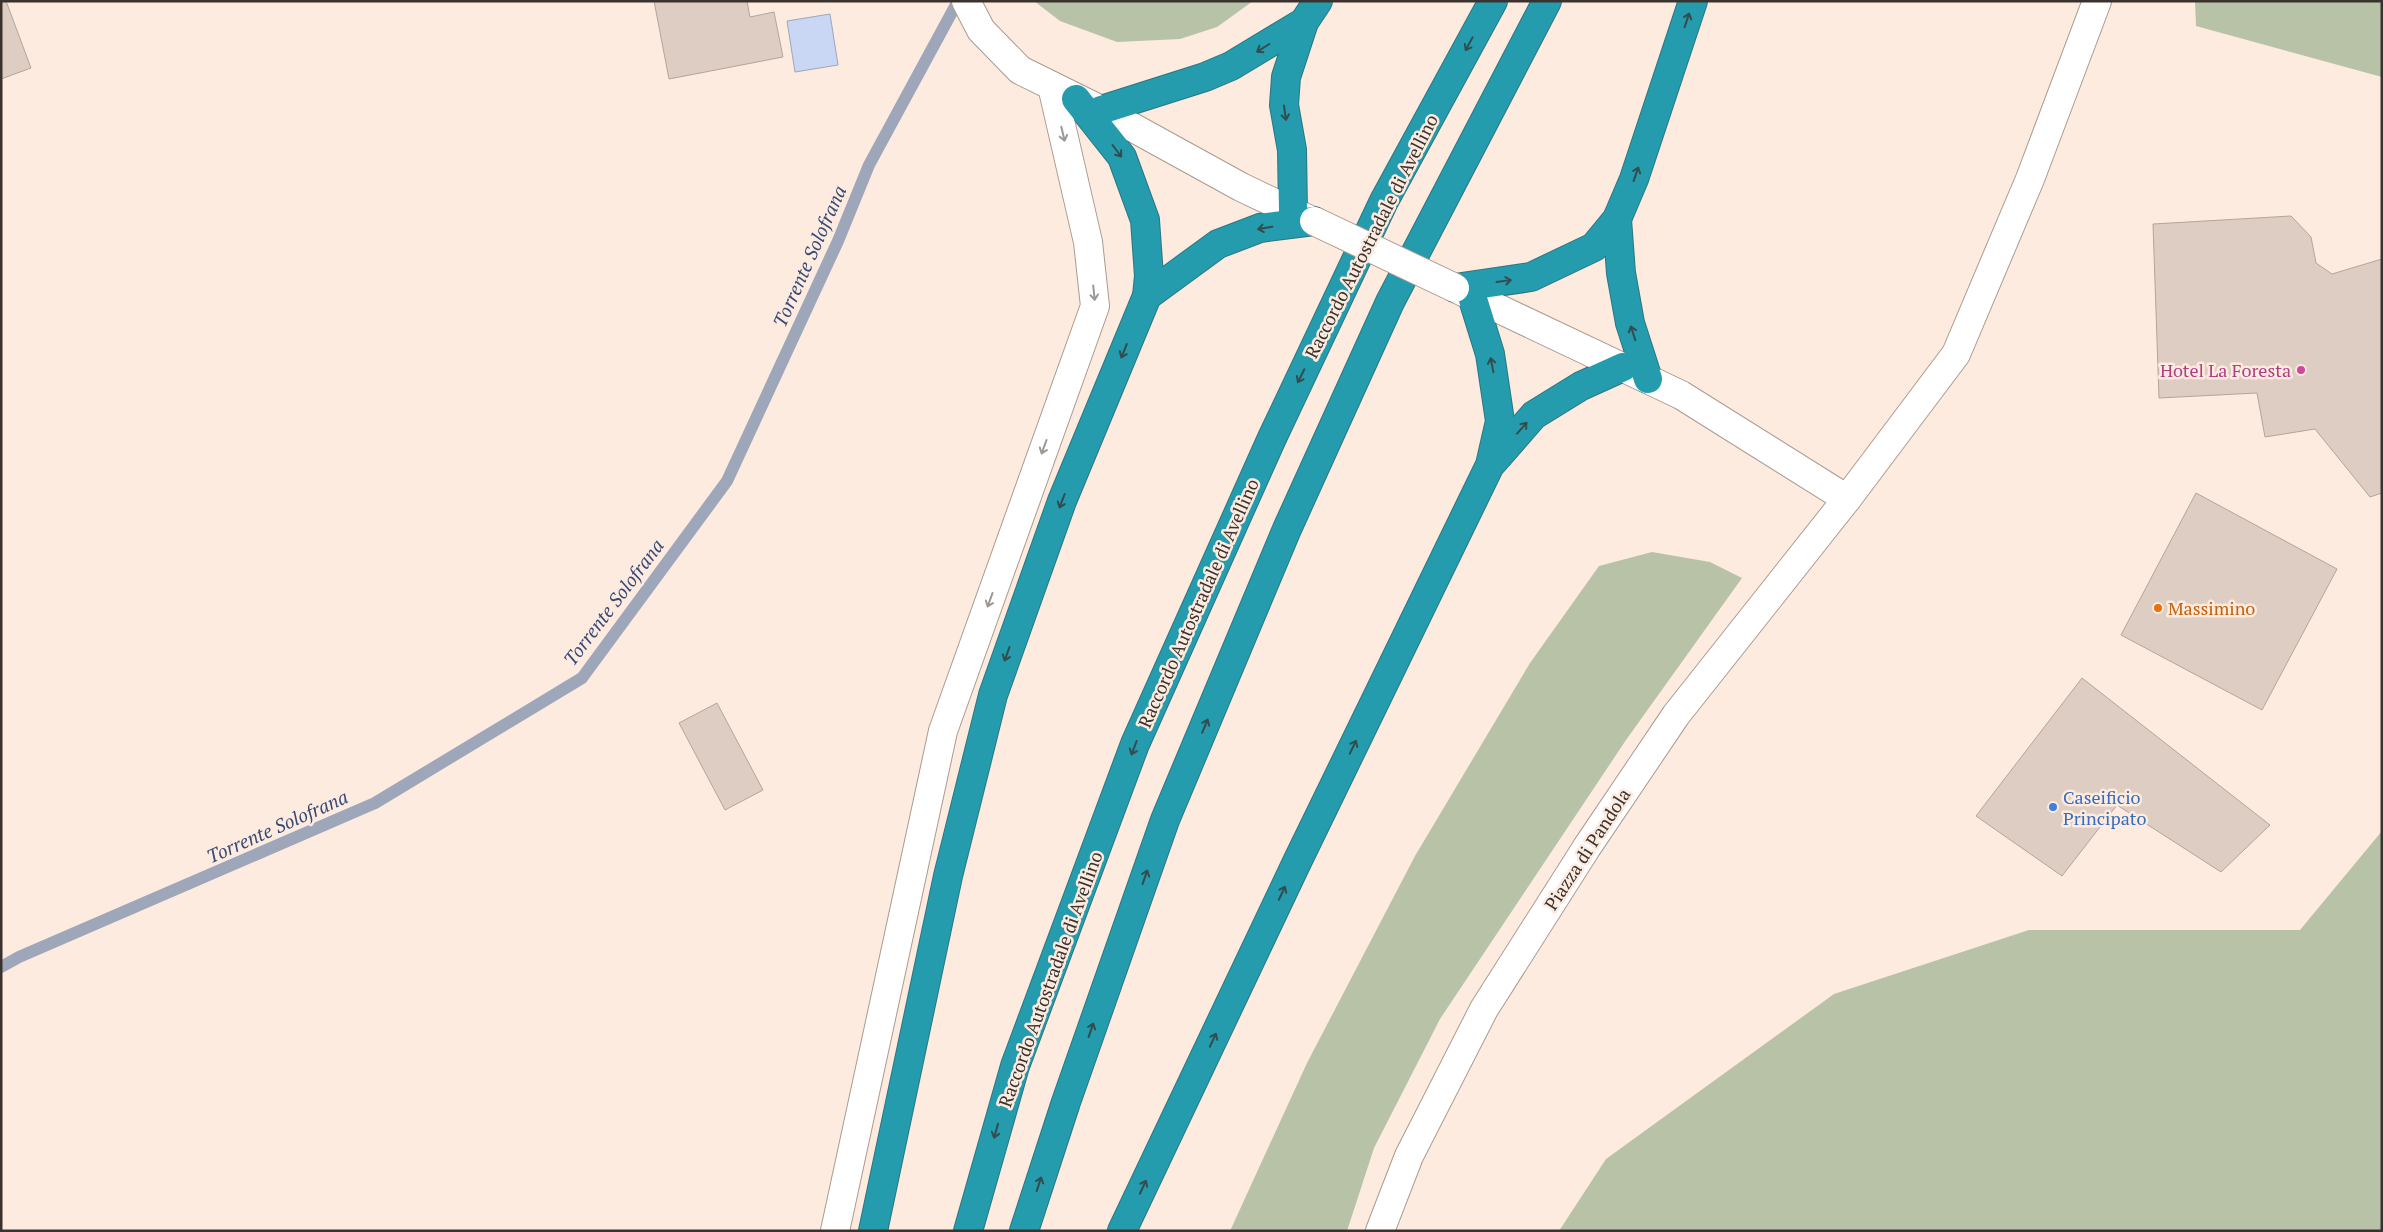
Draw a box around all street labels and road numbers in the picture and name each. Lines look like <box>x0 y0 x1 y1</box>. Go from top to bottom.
street label: Raccordo Autostradale di Avellino <box>1299 110 1443 362</box>
street label: Raccordo Autostradale di Avellino <box>1132 475 1264 731</box>
street label: Piazza di Pandola <box>1539 784 1635 914</box>
street label: Raccordo Autostradale di Avellino <box>992 848 1108 1110</box>

